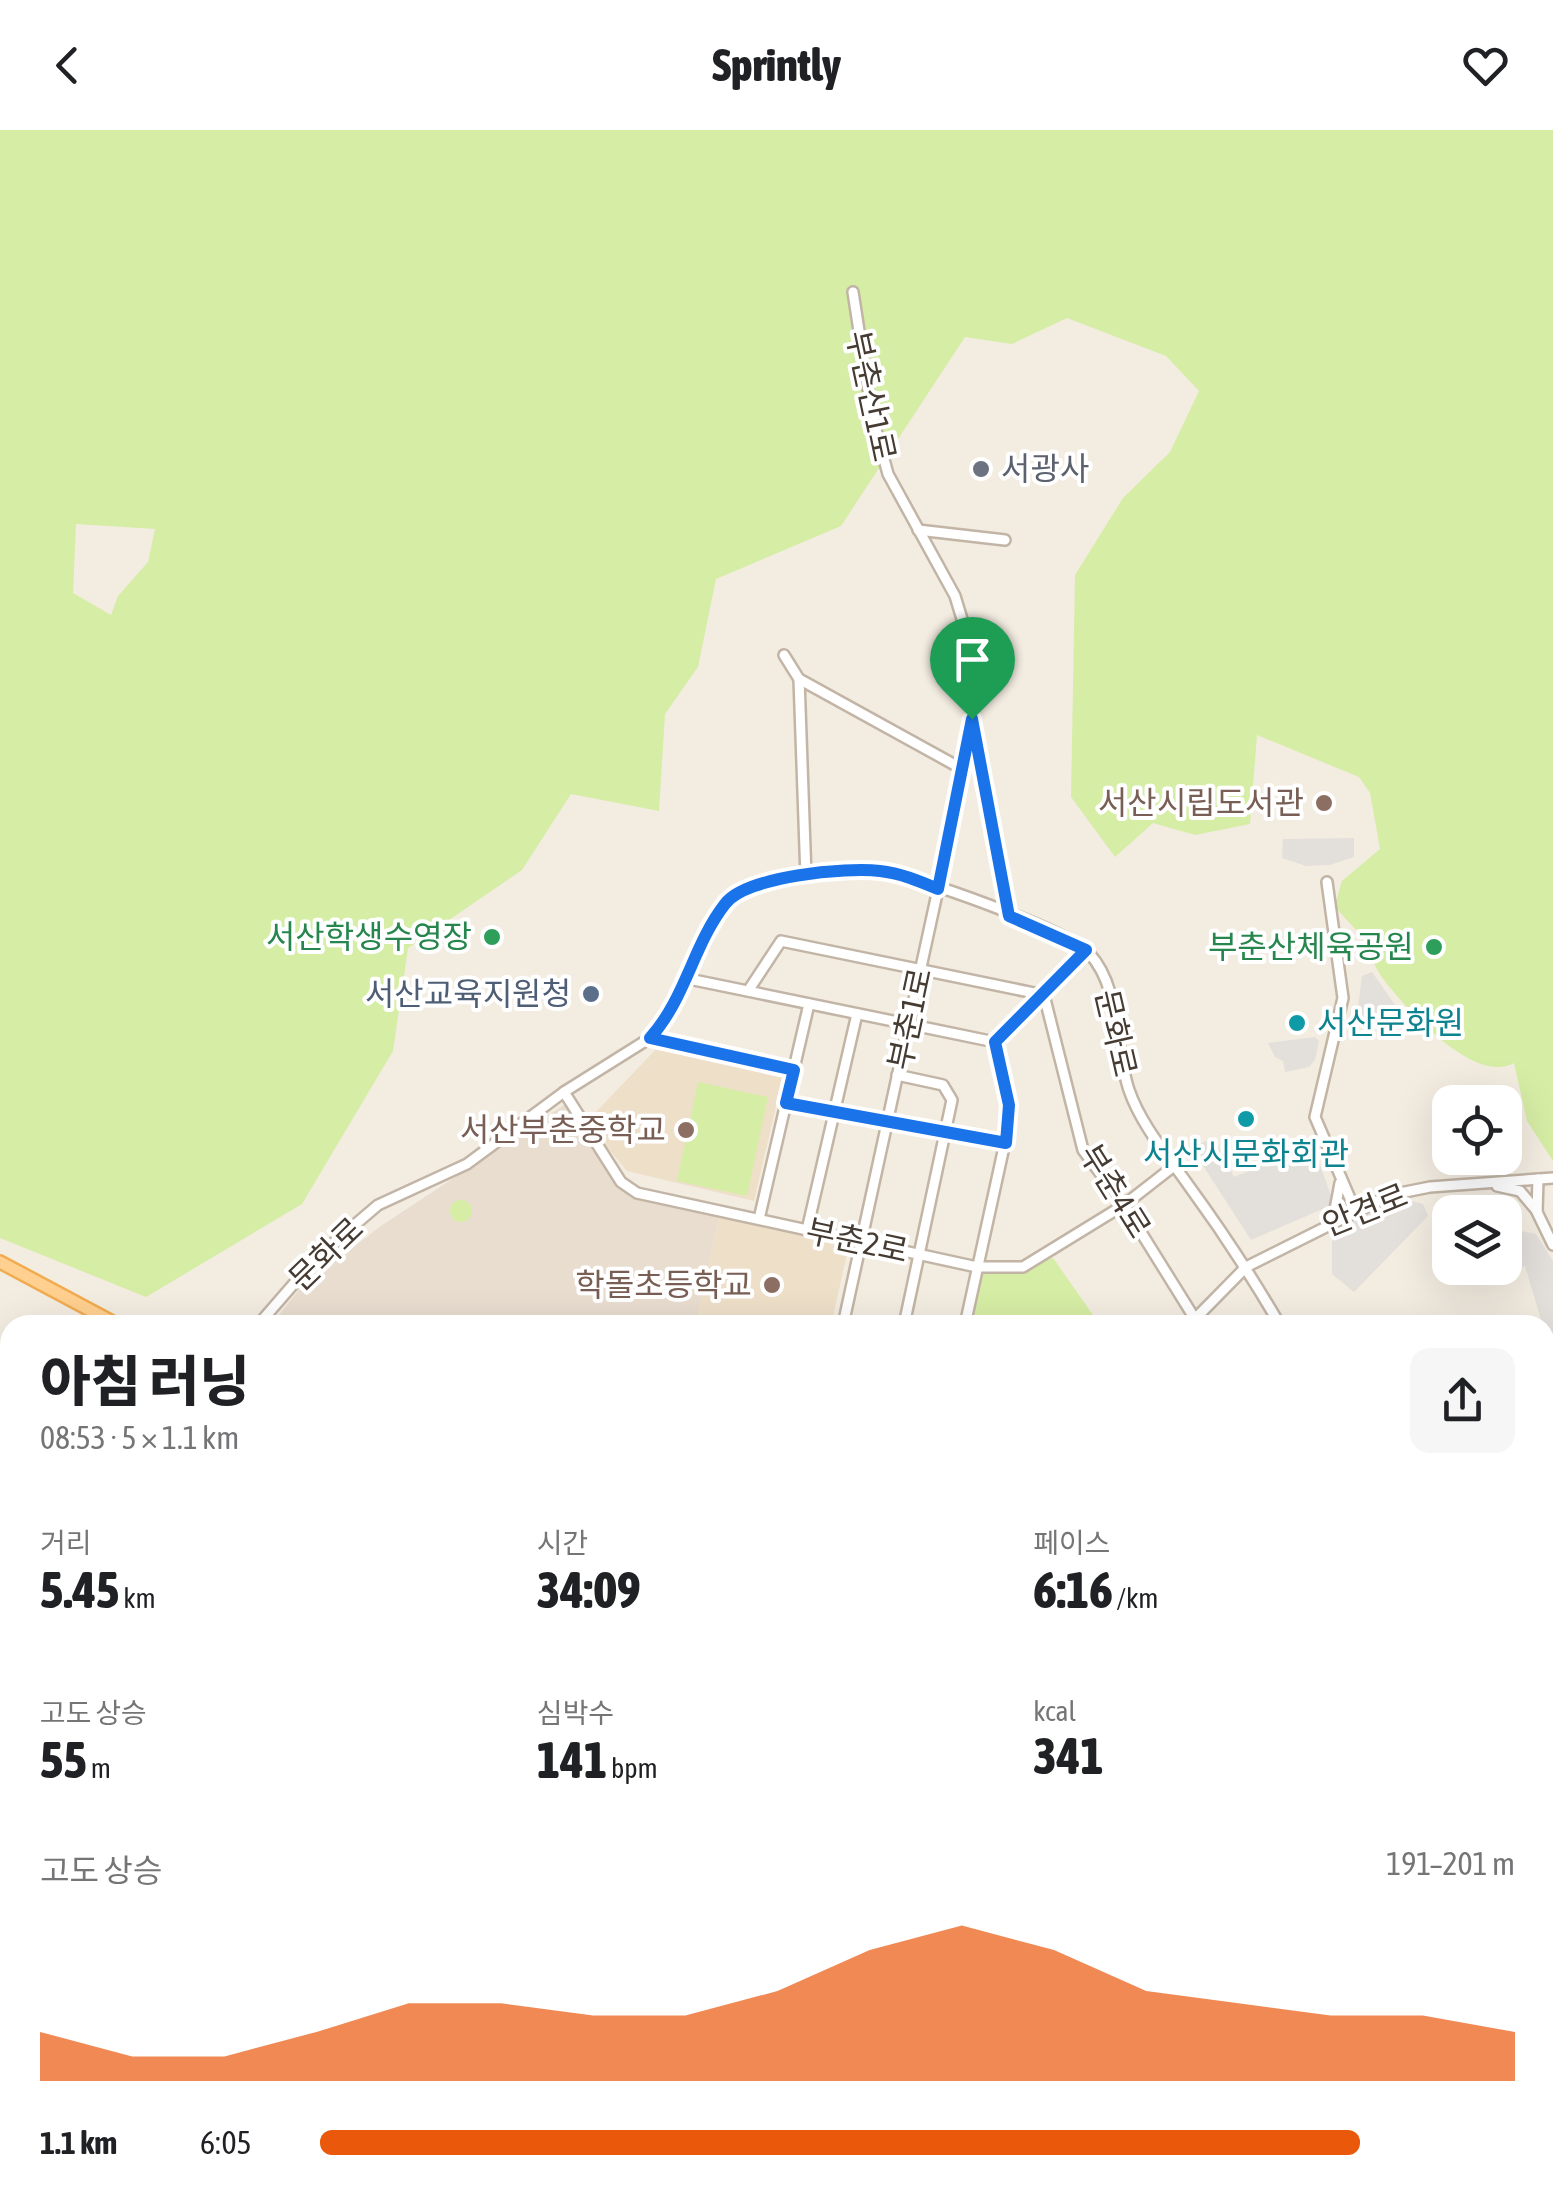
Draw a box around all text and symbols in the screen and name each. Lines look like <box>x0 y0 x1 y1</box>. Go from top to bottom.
icon: back <box>40 38 95 93</box>
icon: heart <box>1458 38 1513 93</box>
text: Sprintly <box>712 39 841 91</box>
street label: 부춘산1로 <box>840 327 903 465</box>
place label: 서광사 <box>1001 450 1089 487</box>
marker: 서광사 <box>970 458 992 480</box>
pin <box>930 617 1015 720</box>
icon: arrive <box>945 632 1000 687</box>
place label: 서산시립도서관 <box>1098 784 1304 821</box>
marker: 서산시립도서관 <box>1313 792 1335 814</box>
place label: 서산학생수영장 <box>266 918 472 955</box>
marker: 서산학생수영장 <box>481 926 503 948</box>
place label: 부춘산체육공원 <box>1208 928 1414 965</box>
marker: 부춘산체육공원 <box>1423 936 1445 958</box>
street label: 부춘1로 <box>881 964 938 1073</box>
place label: 서산교육지원청 <box>365 975 571 1012</box>
marker: 서산교육지원청 <box>580 983 602 1005</box>
street label: 문화로 <box>1089 986 1144 1080</box>
place label: 서산문화원 <box>1317 1004 1464 1041</box>
marker: 서산문화원 <box>1286 1012 1308 1034</box>
map controls <box>1432 1085 1522 1285</box>
button: locate <box>1432 1085 1522 1175</box>
marker: 서산시문화회관 <box>1235 1108 1257 1130</box>
place label: 서산부춘중학교 <box>460 1111 666 1148</box>
marker: 서산부춘중학교 <box>675 1119 697 1141</box>
place label: 서산시문화회관 <box>1143 1135 1349 1172</box>
street label: 부춘4로 <box>1072 1137 1159 1244</box>
street label: 안견로 <box>1317 1176 1413 1243</box>
button: layers <box>1432 1195 1522 1285</box>
street label: 문화로 <box>281 1210 370 1298</box>
street label: 부춘2로 <box>803 1212 912 1269</box>
place label: 학돌초등학교 <box>575 1266 752 1303</box>
marker: 학돌초등학교 <box>761 1274 783 1296</box>
button: share <box>1410 1348 1515 1453</box>
text: 아침 러닝 <box>40 1350 250 1413</box>
text: 08:53 · 5 × 1.1 km <box>40 1419 239 1456</box>
text: 거리 <box>40 1527 92 1559</box>
text: 시간 <box>537 1527 588 1559</box>
text: 페이스 <box>1033 1527 1111 1559</box>
text: 5.45 <box>40 1561 119 1619</box>
text: 34:09 <box>537 1561 641 1619</box>
text: 6:16 <box>1033 1561 1113 1619</box>
text: km <box>119 1582 156 1614</box>
text: /km <box>1113 1582 1159 1614</box>
text: kcal <box>1033 1695 1076 1727</box>
text: 고도 상승 <box>40 1697 147 1729</box>
text: 심박수 <box>537 1697 614 1729</box>
text: 341 <box>1033 1727 1104 1785</box>
text: 55 <box>40 1731 87 1789</box>
text: 141 <box>537 1731 607 1789</box>
text: m <box>87 1752 111 1784</box>
text: bpm <box>607 1752 658 1784</box>
text: 191–201 m <box>1386 1845 1515 1882</box>
text: 고도 상승 <box>40 1852 162 1889</box>
text: 1.1 km <box>40 2124 117 2161</box>
text: 6:05 <box>200 2124 251 2161</box>

